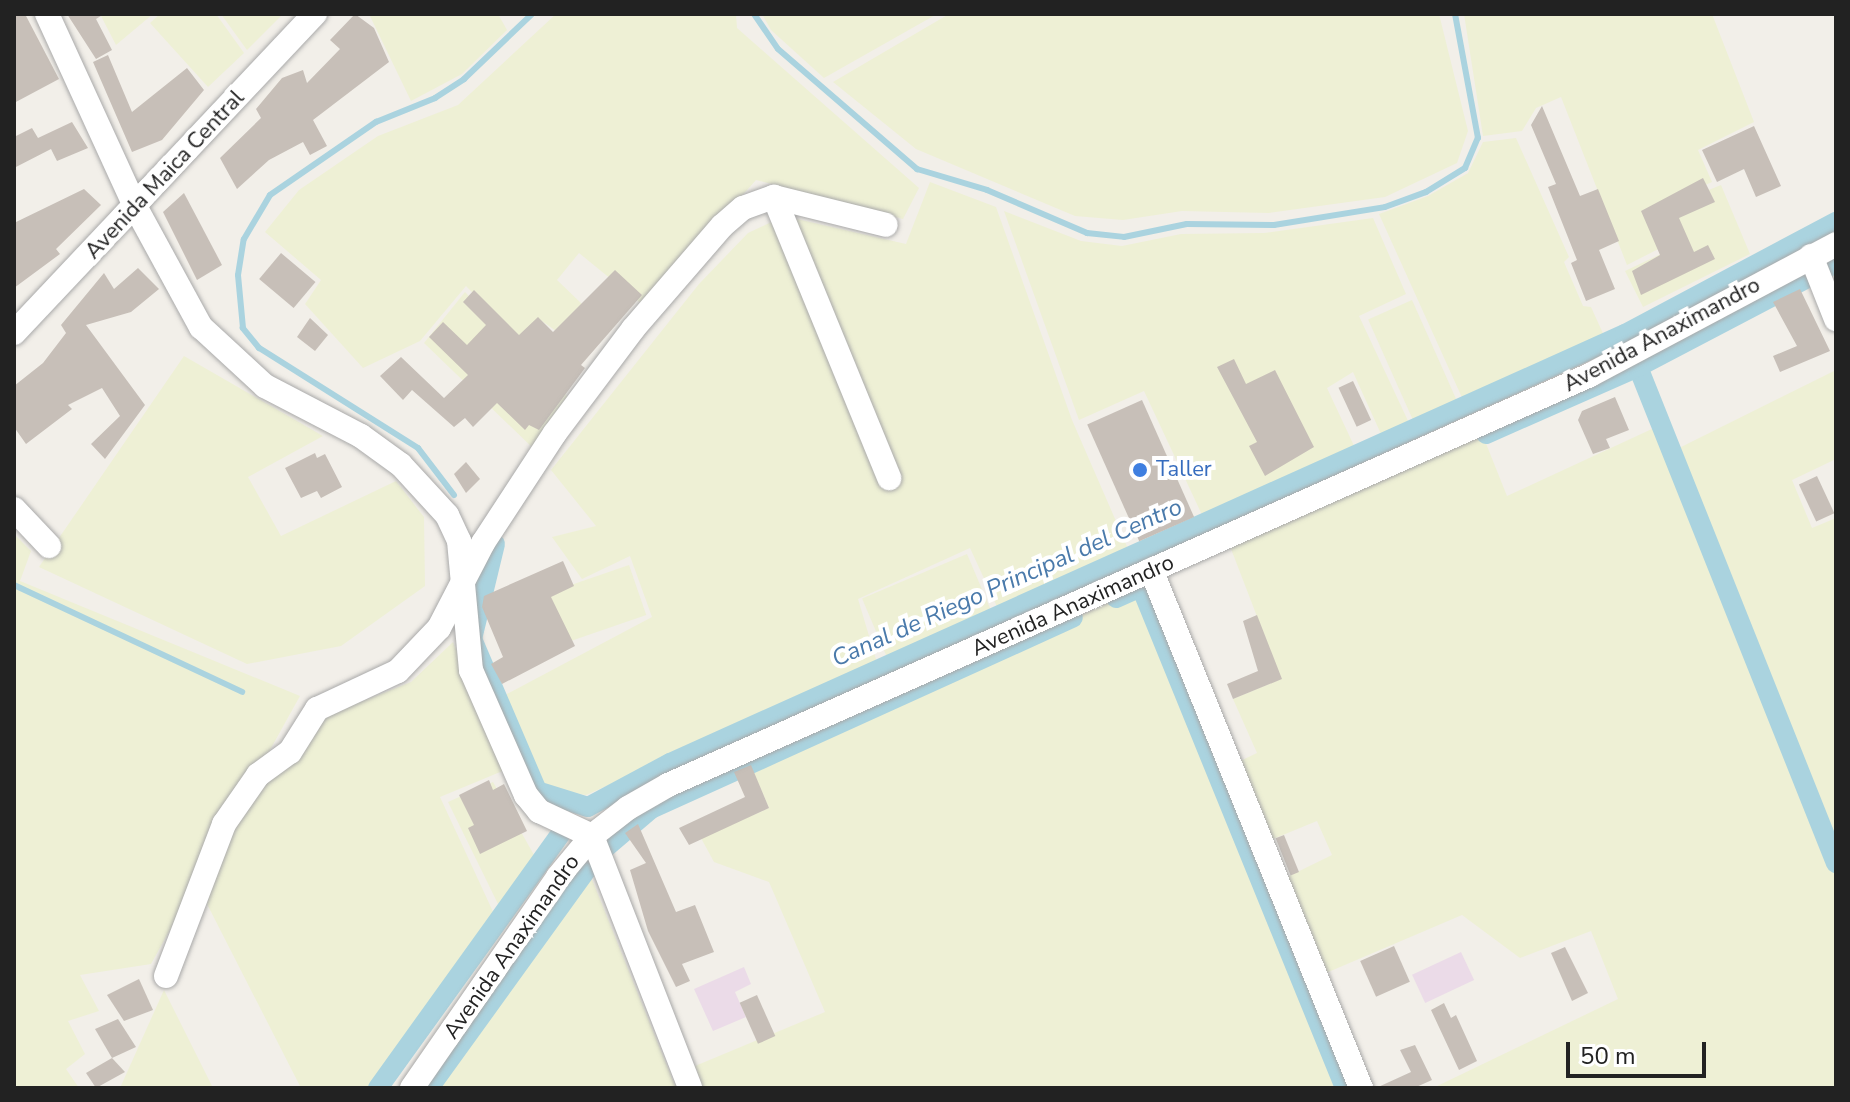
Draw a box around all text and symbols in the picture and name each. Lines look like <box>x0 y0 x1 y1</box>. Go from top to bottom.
street label: Avenida Maica Central <box>80 85 250 265</box>
street label: Avenida Anaximandro <box>1559 272 1765 398</box>
place label: Taller <box>1156 457 1212 483</box>
marker: Taller <box>1131 461 1149 479</box>
water label: Canal de Riego Principal del Centro <box>827 492 1187 674</box>
street label: Avenida Anaximandro <box>968 549 1178 663</box>
street label: Avenida Anaximandro <box>438 850 586 1044</box>
scale bar <box>1570 1026 1710 1076</box>
text: 50 m <box>1580 1040 1636 1072</box>

